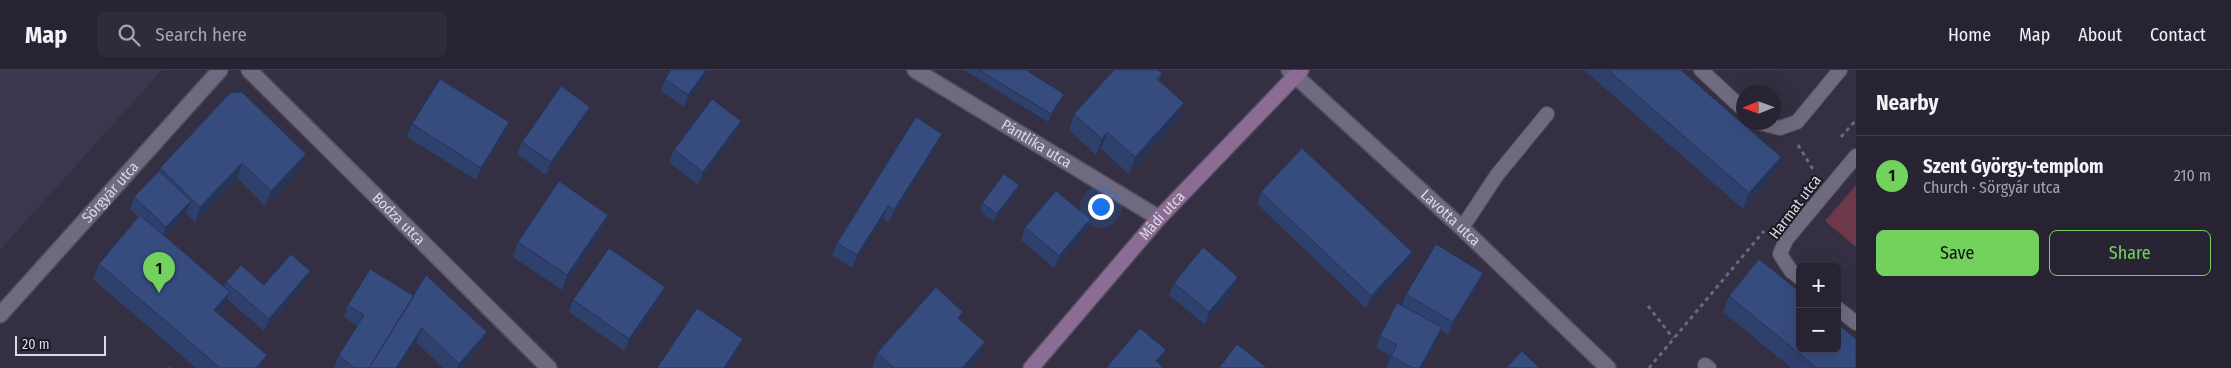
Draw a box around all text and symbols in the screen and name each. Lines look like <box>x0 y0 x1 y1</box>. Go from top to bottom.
search box <box>97 12 447 57</box>
text: Map <box>25 21 67 49</box>
icon: search <box>115 21 143 49</box>
text: Search here <box>155 23 247 46</box>
text: Home <box>1948 24 1991 46</box>
text: Map <box>2019 24 2050 46</box>
text: About <box>2078 24 2122 46</box>
text: Contact <box>2150 24 2206 46</box>
north arrow <box>1736 85 1781 130</box>
text: Nearby <box>1876 90 1938 116</box>
street label: Pántlika utca <box>998 116 1075 172</box>
text: Szent György-templom <box>1923 155 2104 178</box>
street label: Sörgyár utca <box>78 158 142 227</box>
text: 1 <box>1889 166 1895 185</box>
text: 210 m <box>2174 166 2211 185</box>
street label: Harmat utca <box>1765 172 1825 242</box>
text: Church · Sörgyár utca <box>1923 178 2060 197</box>
street label: Lavotta utca <box>1417 186 1484 250</box>
street label: Mádi utca <box>1135 188 1189 244</box>
street label: Bodza utca <box>369 189 429 249</box>
your location <box>1088 194 1114 220</box>
button: Save <box>1876 230 2039 276</box>
button: Share <box>2049 230 2211 276</box>
pin: 1 <box>143 252 175 293</box>
map controls <box>1796 263 1841 353</box>
button: + <box>1796 263 1841 308</box>
button: − <box>1796 308 1841 353</box>
scale bar <box>15 333 106 356</box>
text: 20 m <box>22 336 50 353</box>

